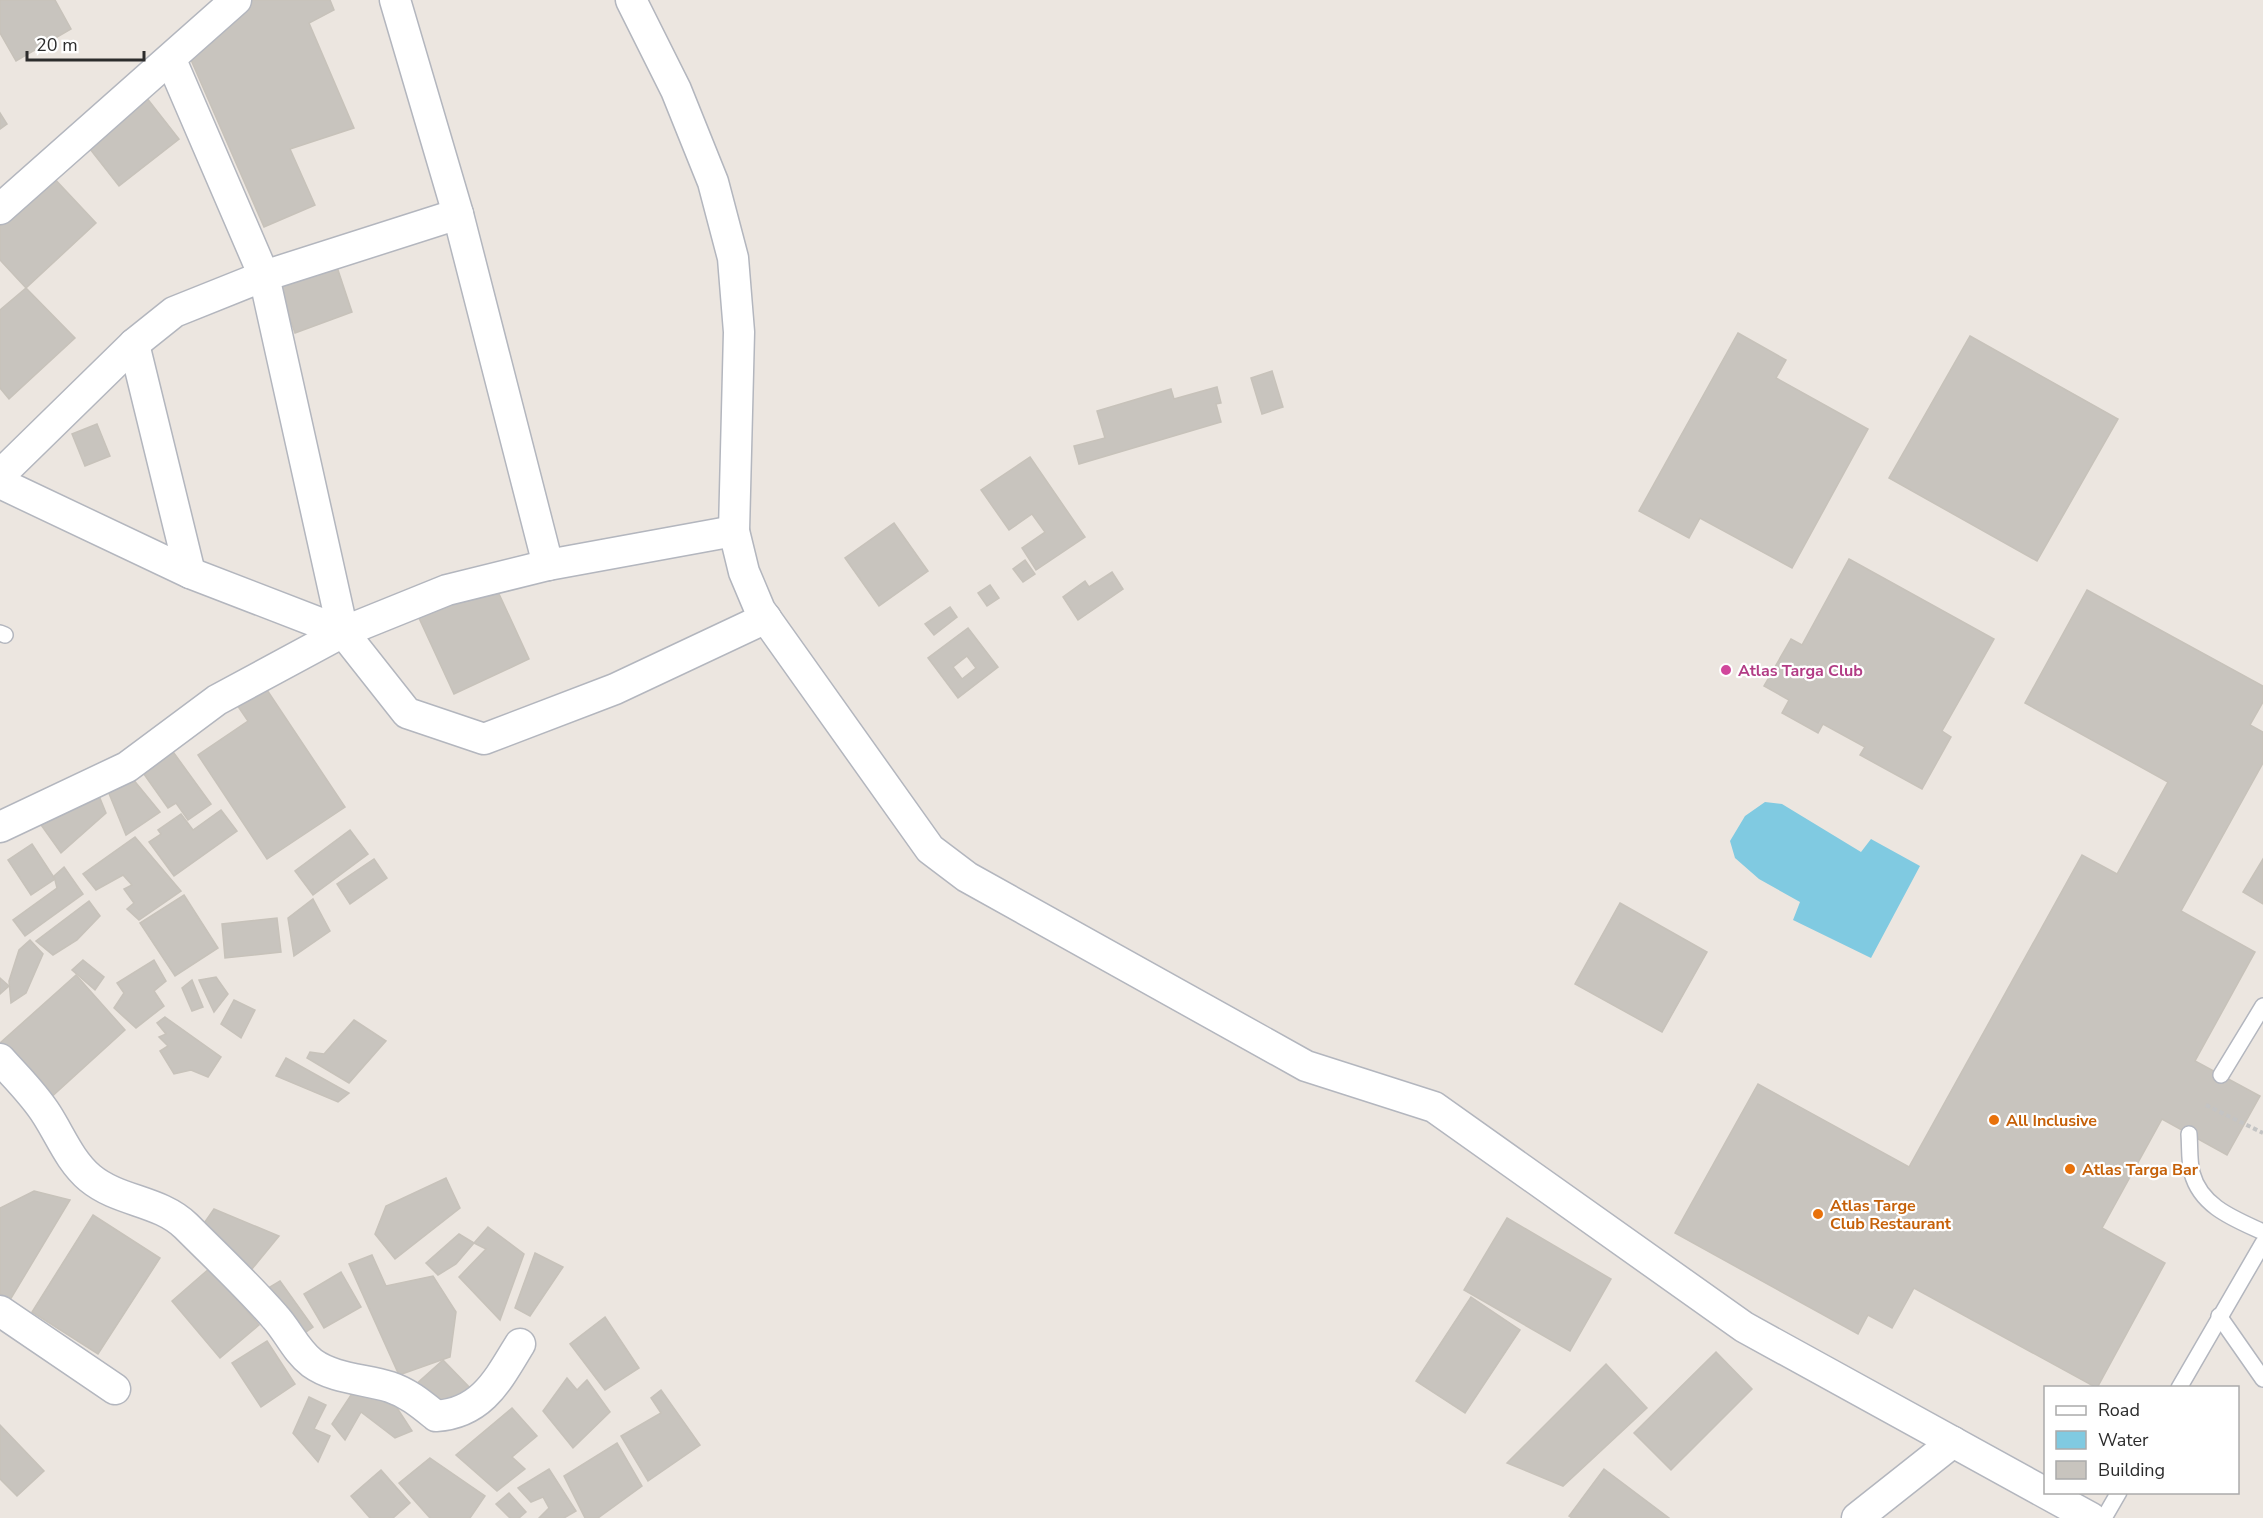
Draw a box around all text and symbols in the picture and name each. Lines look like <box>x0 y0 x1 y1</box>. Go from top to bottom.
scale bar <box>27 24 144 62</box>
text: 20 m <box>36 33 78 57</box>
place label: Atlas Targa Club <box>1738 660 1863 682</box>
marker: Atlas Targa Club <box>1719 663 1733 677</box>
place label: All Inclusive <box>2006 1110 2097 1132</box>
marker: All Inclusive <box>1987 1113 2001 1127</box>
place label: Atlas Targa Bar <box>2082 1159 2199 1181</box>
marker: Atlas Targa Bar <box>2063 1162 2077 1176</box>
place label: Atlas Targe Club Restaurant <box>1830 1195 1952 1235</box>
marker: Atlas Targe Club Restaurant <box>1811 1207 1825 1221</box>
legend <box>2044 1386 2239 1494</box>
text: Road <box>2098 1398 2140 1422</box>
text: Water <box>2098 1428 2149 1452</box>
text: Building <box>2098 1458 2165 1482</box>

